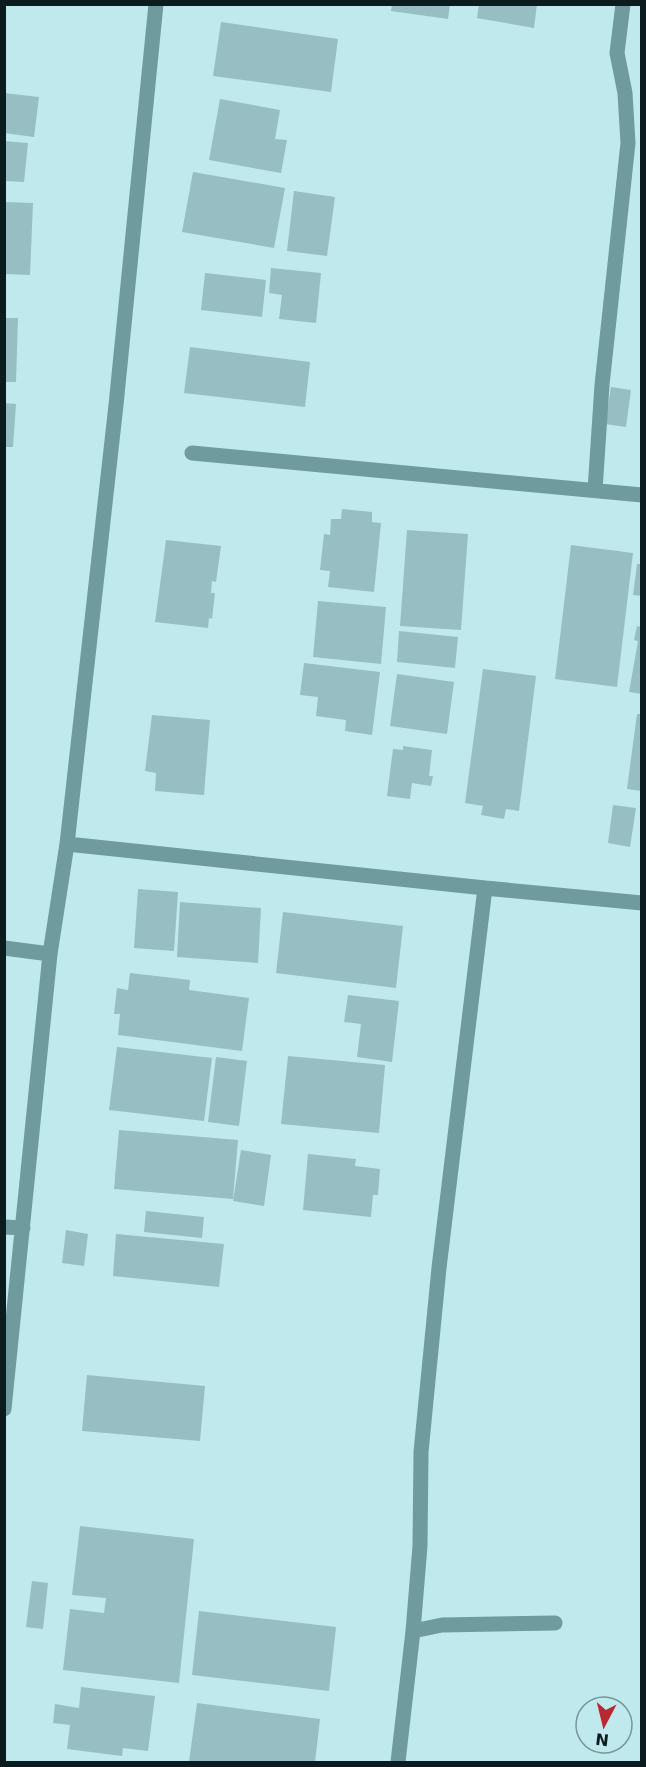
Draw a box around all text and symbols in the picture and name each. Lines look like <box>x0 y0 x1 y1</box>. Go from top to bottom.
north arrow <box>574 1695 634 1755</box>
text: N <box>594 1729 610 1750</box>

